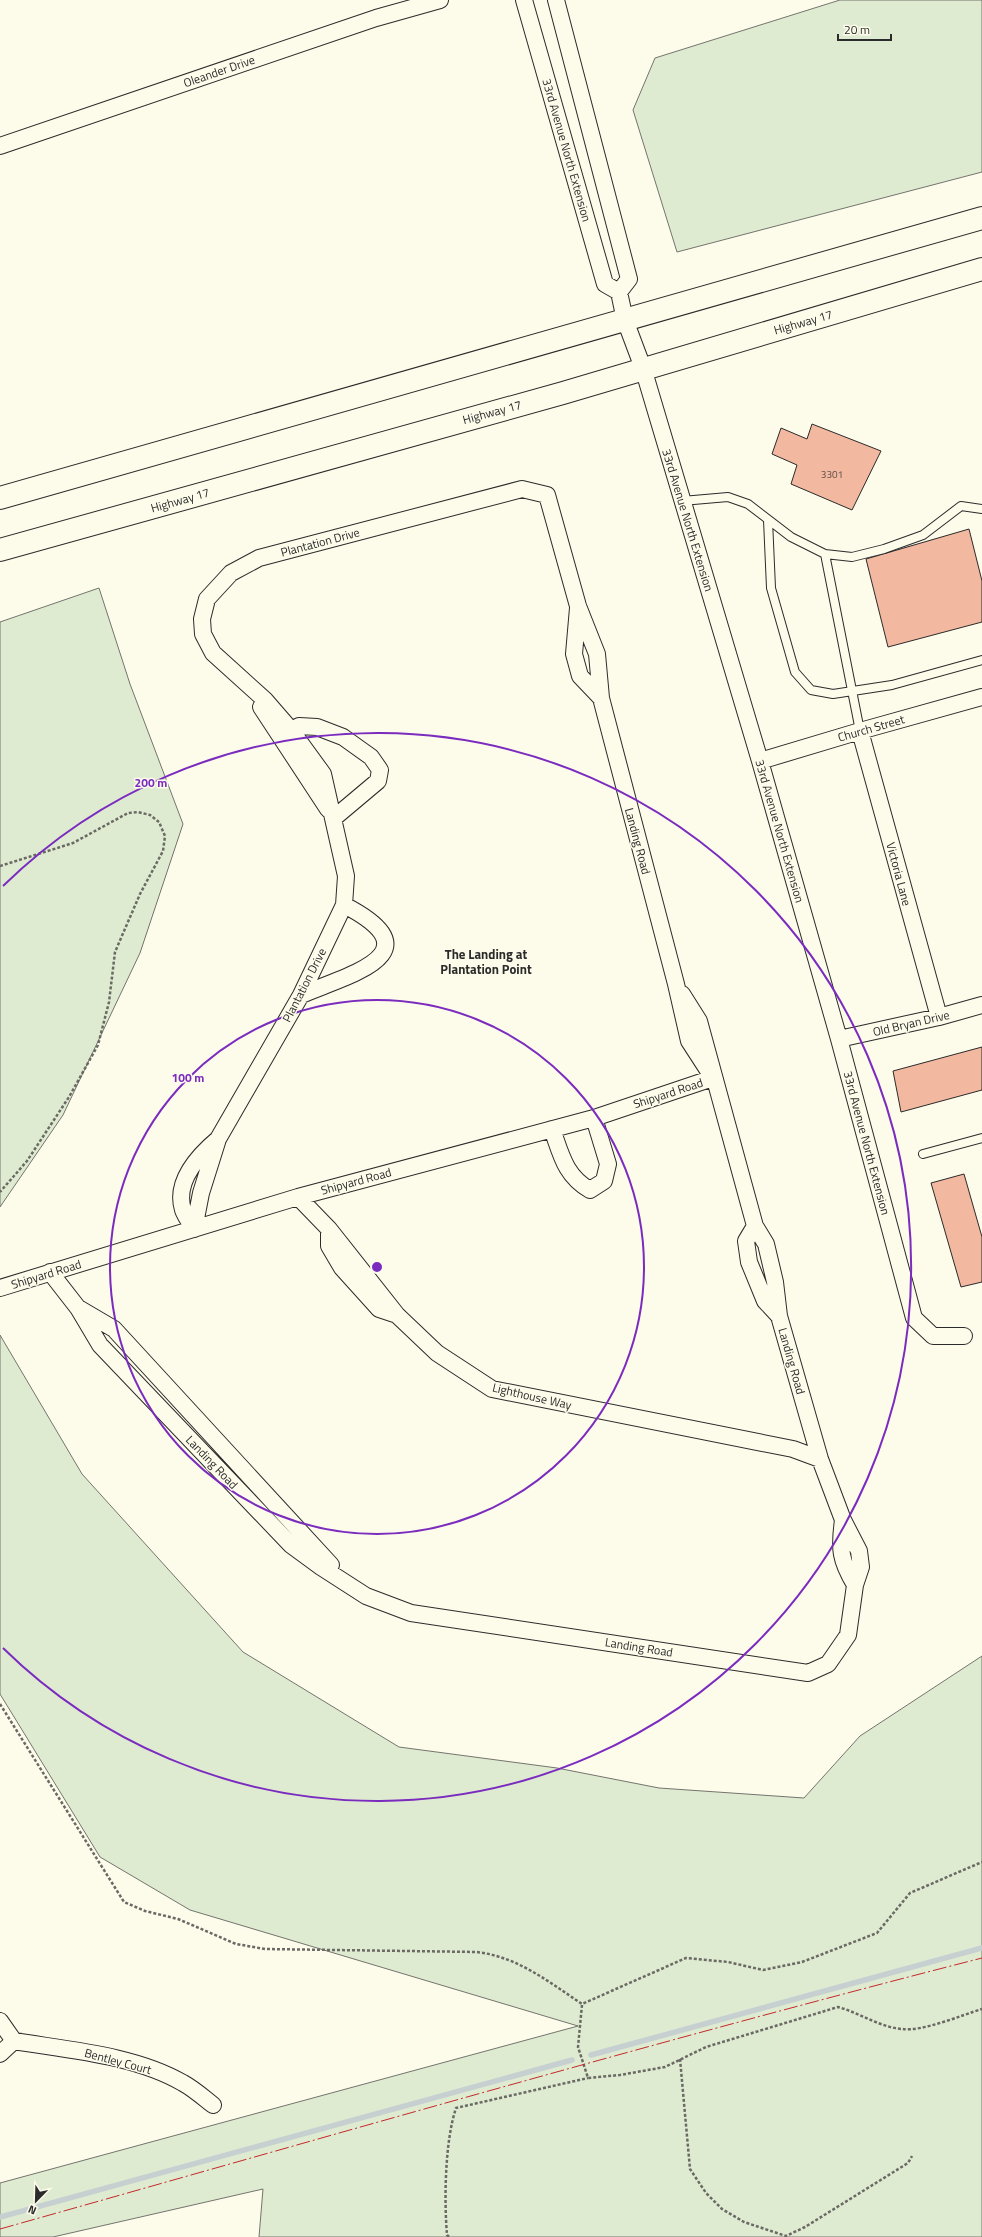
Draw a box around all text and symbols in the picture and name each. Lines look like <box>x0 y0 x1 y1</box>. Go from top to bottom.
scale bar <box>838 16 891 42</box>
text: 20 m <box>844 20 870 39</box>
street label: Oleander Drive <box>181 50 257 92</box>
street label: 33rd Avenue North Extension <box>537 76 597 224</box>
street label: Highway 17 <box>771 305 835 339</box>
street label: Highway 17 <box>460 395 524 429</box>
street label: 33rd Avenue North Extension <box>657 446 719 594</box>
house number: 3301 <box>821 467 843 482</box>
street label: Highway 17 <box>148 483 212 517</box>
street label: Plantation Drive <box>278 522 362 562</box>
street label: Church Street <box>835 709 907 747</box>
street label: 33rd Avenue North Extension <box>750 757 810 905</box>
text: 200 m <box>135 773 167 792</box>
street label: Landing Road <box>620 805 656 877</box>
street label: Victoria Lane <box>881 840 917 908</box>
district label: The Landing at Plantation Point <box>440 944 532 979</box>
street label: Plantation Drive <box>277 945 331 1025</box>
street label: Old Bryan Drive <box>871 1005 951 1041</box>
text: 100 m <box>172 1068 204 1087</box>
street label: 33rd Avenue North Extension <box>839 1069 895 1217</box>
street label: Shipyard Road <box>631 1073 705 1113</box>
street label: Shipyard Road <box>319 1162 393 1200</box>
street label: Shipyard Road <box>9 1254 83 1294</box>
centre of rings <box>370 1260 384 1274</box>
street label: Landing Road <box>773 1325 811 1397</box>
street label: Lighthouse Way <box>490 1378 574 1414</box>
street label: Landing Road <box>181 1431 243 1493</box>
street label: Landing Road <box>604 1632 674 1662</box>
street label: Bentley Court <box>82 2043 154 2079</box>
north arrow <box>16 2181 56 2221</box>
text: N <box>25 2201 39 2219</box>

